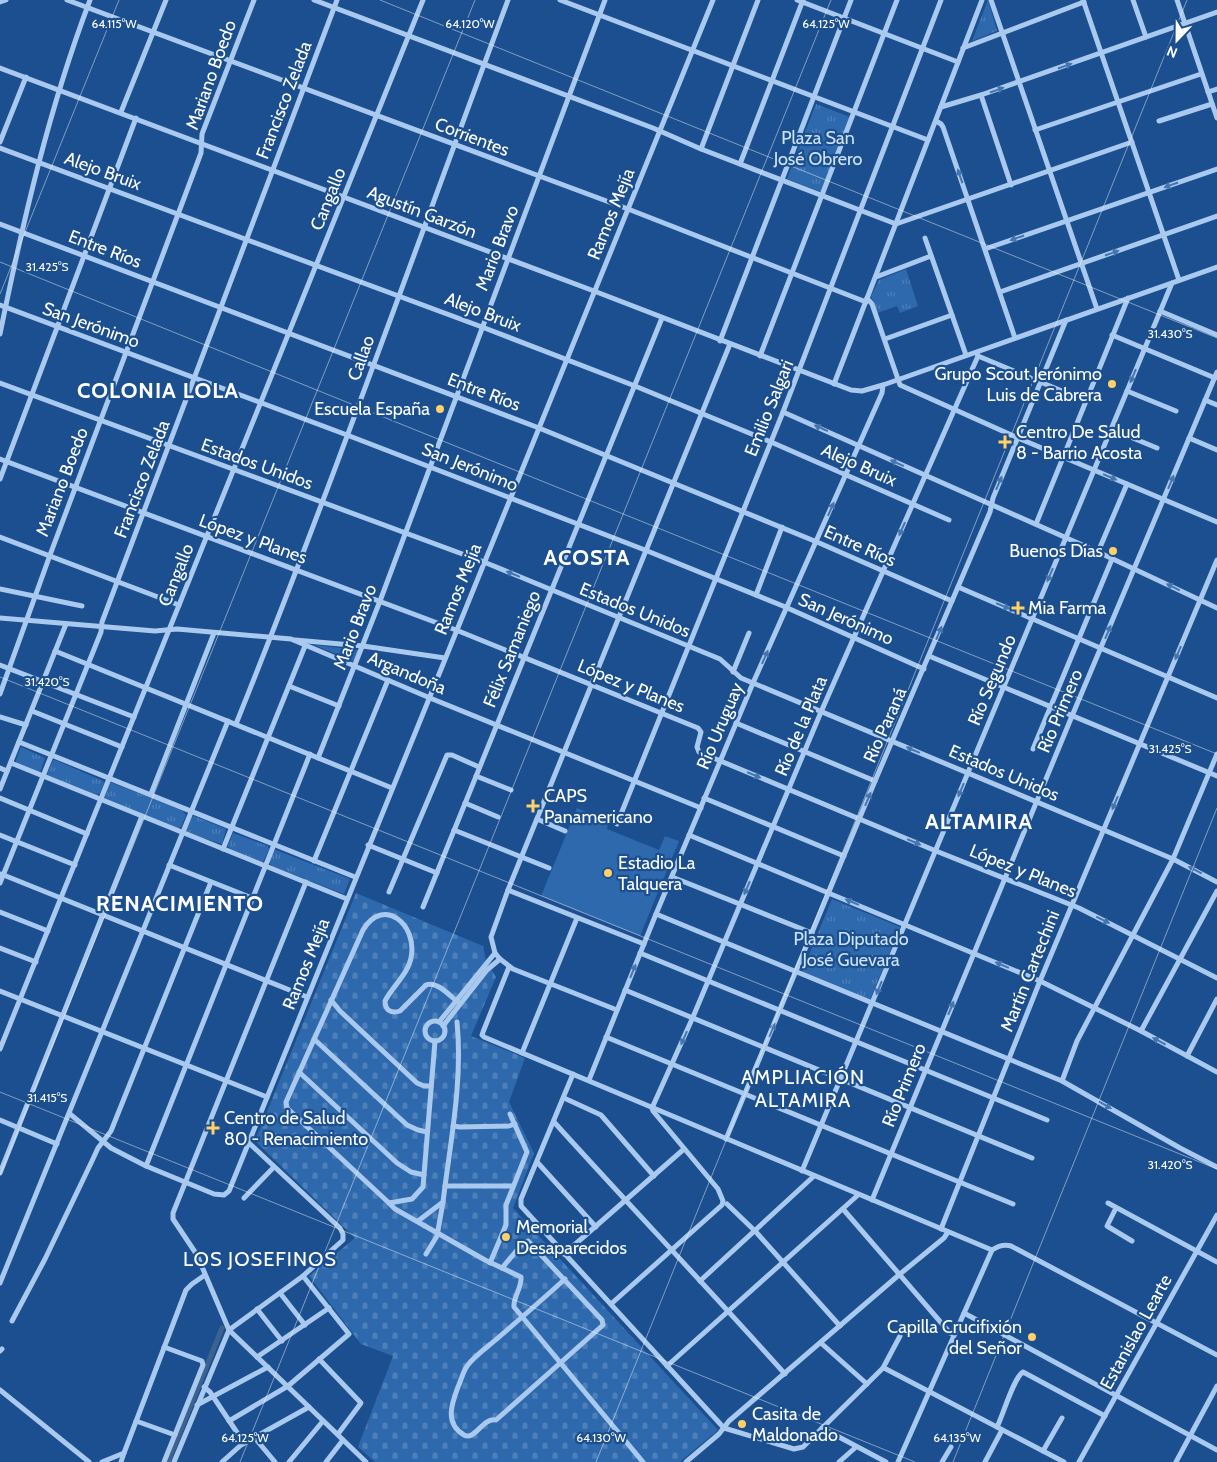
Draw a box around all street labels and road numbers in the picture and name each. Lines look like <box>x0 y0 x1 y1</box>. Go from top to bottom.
street label: Mariano Boedo <box>181 17 241 133</box>
street label: Francisco Zelada <box>251 38 317 162</box>
street label: Corrientes <box>432 113 512 161</box>
street label: Alejo Bruix <box>62 147 145 195</box>
street label: Cangallo <box>305 164 351 234</box>
street label: Ramos Mejía <box>583 165 639 263</box>
street label: Agustín Garzón <box>364 181 480 243</box>
street label: Mario Bravo <box>471 202 523 294</box>
street label: Entre Ríos <box>65 225 145 273</box>
street label: Alejo Bruix <box>442 287 525 337</box>
street label: San Jerónimo <box>39 297 143 353</box>
street label: Callao <box>343 332 379 384</box>
street label: Emilio Salgari <box>740 357 798 459</box>
street label: Entre Ríos <box>444 368 524 416</box>
street label: Francisco Zelada <box>109 417 175 541</box>
street label: Mariano Boedo <box>31 424 93 540</box>
street label: Estados Unidos <box>198 434 316 494</box>
street label: San Jerónimo <box>419 438 521 496</box>
street label: Alejo Bruix <box>818 439 901 492</box>
street label: López y Planes <box>196 509 310 569</box>
street label: Entre Ríos <box>821 520 899 572</box>
street label: Cangallo <box>153 540 199 610</box>
street label: Ramos Mejía <box>430 540 486 638</box>
street label: Estados Unidos <box>576 578 694 642</box>
street label: Mario Bravo <box>329 581 381 673</box>
street label: Félix Samaniego <box>479 587 545 711</box>
street label: San Jerónimo <box>795 588 897 650</box>
street label: Río Segundo <box>963 631 1021 729</box>
street label: Argandoña <box>365 647 450 699</box>
street label: López y Planes <box>574 655 688 717</box>
street label: Río Primero <box>1033 666 1087 756</box>
street label: Río de la Plata <box>770 672 832 779</box>
street label: Río Uruguay <box>692 679 748 773</box>
street label: Río Paraná <box>859 684 911 766</box>
street label: Estados Unidos <box>946 740 1062 806</box>
street label: López y Planes <box>966 840 1080 902</box>
street label: Martín Cartechini <box>996 907 1064 1035</box>
street label: Ramos Mejía <box>278 915 334 1013</box>
street label: Río Primero <box>877 1040 931 1130</box>
street label: Estanislao Learte <box>1095 1271 1177 1393</box>

